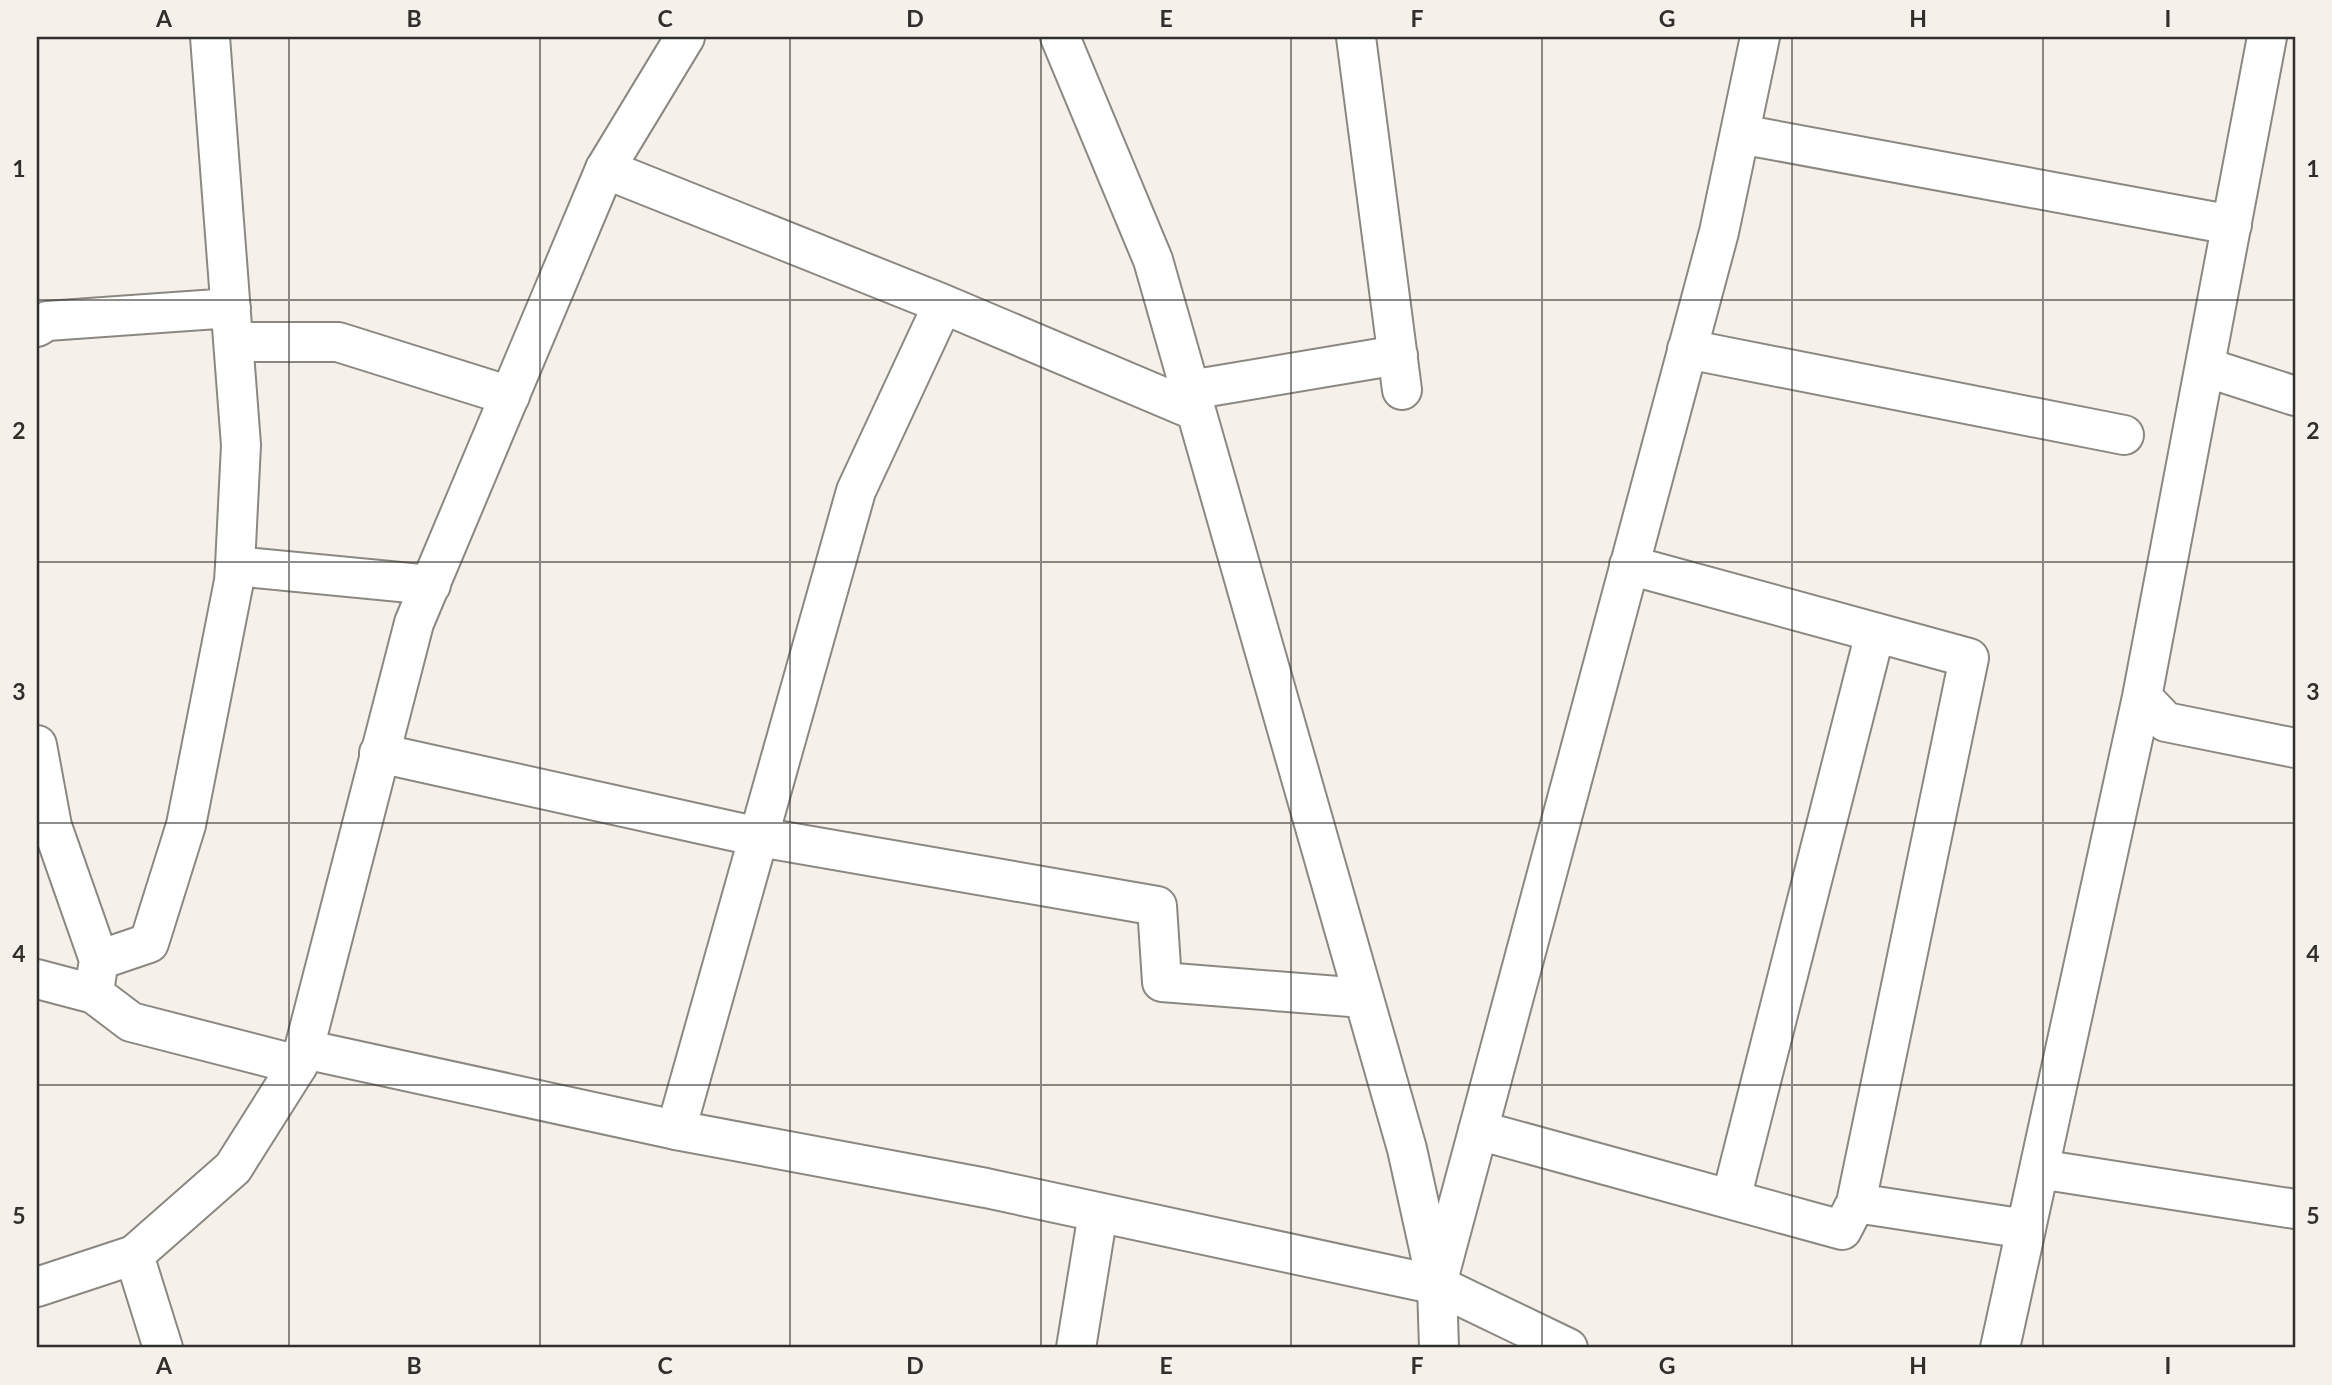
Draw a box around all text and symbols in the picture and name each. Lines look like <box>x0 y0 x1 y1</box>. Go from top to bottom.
text: A <box>155 4 173 32</box>
text: B <box>406 4 422 32</box>
text: C <box>657 4 673 32</box>
text: D <box>906 4 924 32</box>
text: E <box>1159 4 1173 32</box>
text: F <box>1410 4 1424 32</box>
text: G <box>1659 4 1675 32</box>
text: H <box>1909 4 1927 32</box>
text: I <box>2165 4 2171 32</box>
text: 1 <box>12 154 26 182</box>
text: 1 <box>2306 154 2320 182</box>
text: 2 <box>12 416 26 444</box>
text: 2 <box>2306 416 2320 444</box>
text: 3 <box>12 677 26 705</box>
text: 3 <box>2306 677 2320 705</box>
text: 4 <box>12 939 26 967</box>
text: 4 <box>2306 939 2320 967</box>
text: 5 <box>12 1201 26 1229</box>
text: 5 <box>2306 1201 2320 1229</box>
text: A <box>155 1351 173 1379</box>
text: B <box>406 1351 422 1379</box>
text: C <box>657 1351 673 1379</box>
text: D <box>906 1351 924 1379</box>
text: E <box>1159 1351 1173 1379</box>
text: F <box>1410 1351 1424 1379</box>
text: G <box>1659 1351 1675 1379</box>
text: H <box>1909 1351 1927 1379</box>
text: I <box>2165 1351 2171 1379</box>

